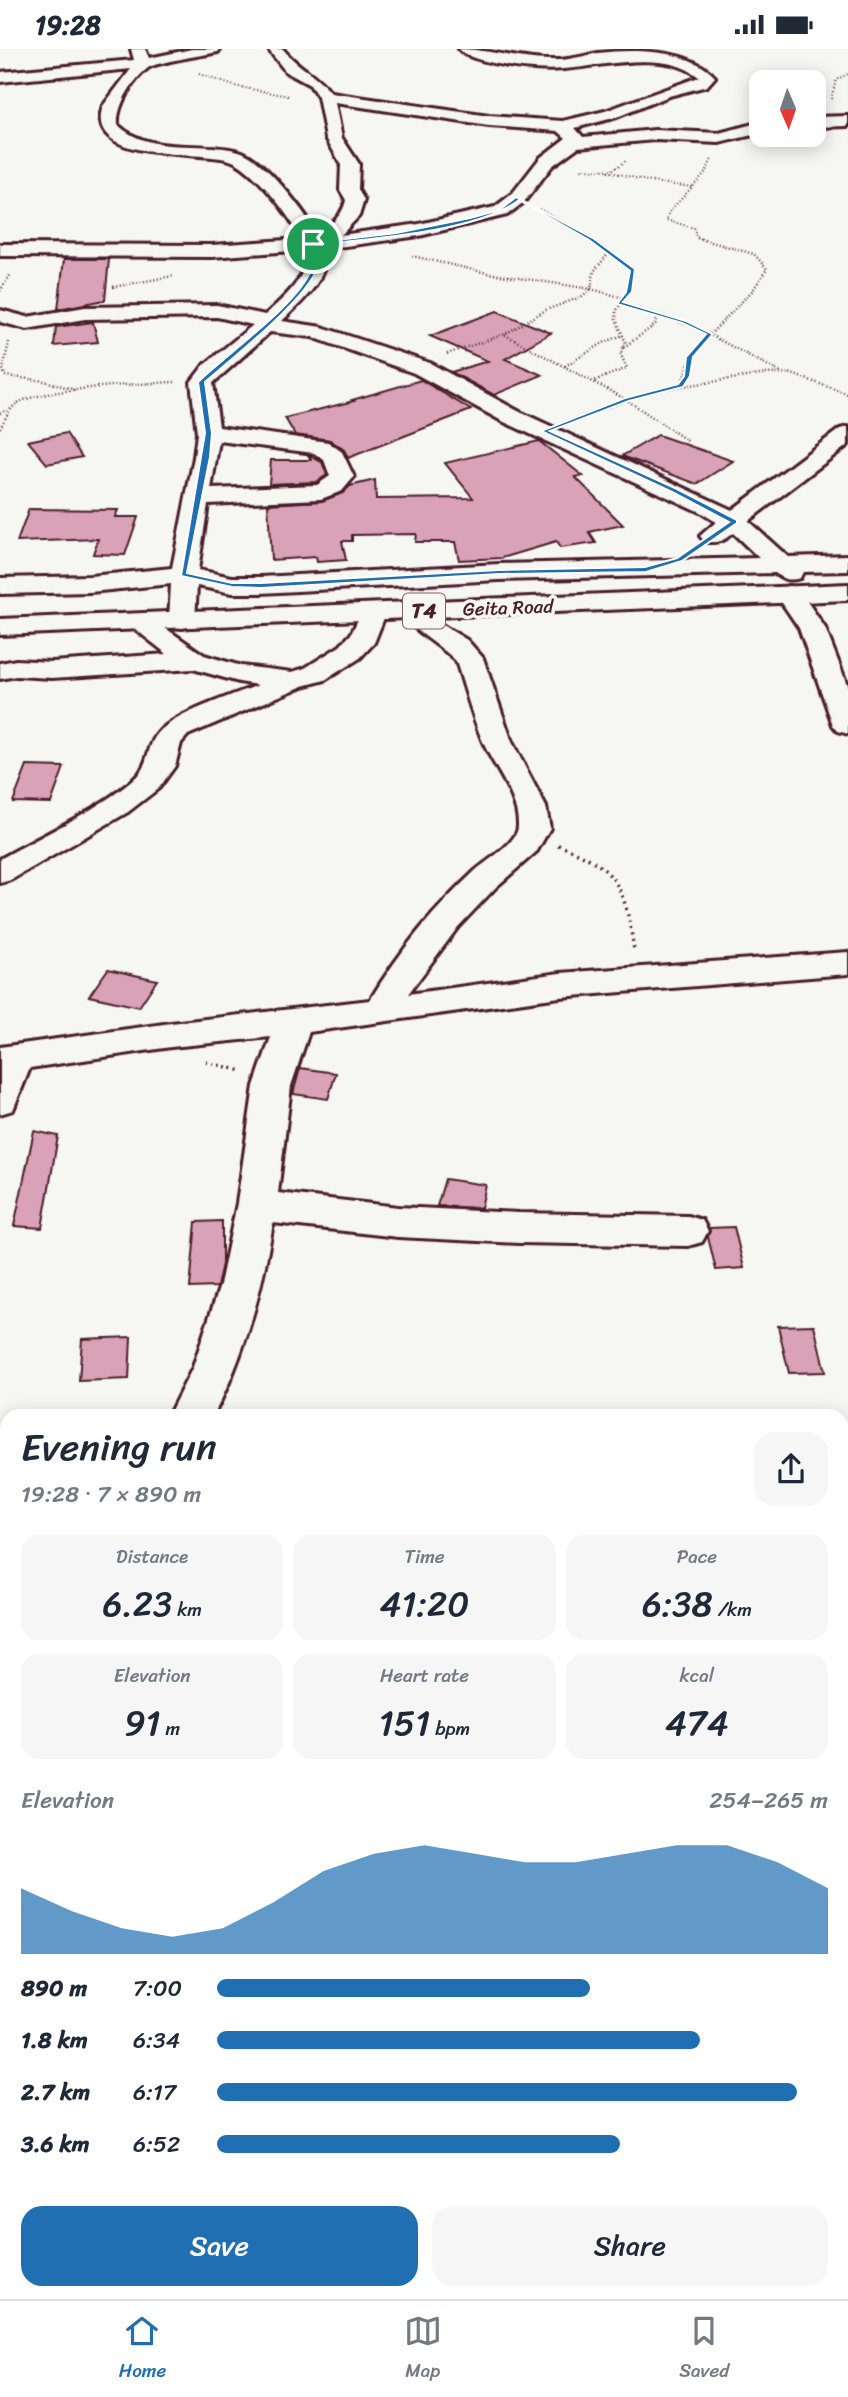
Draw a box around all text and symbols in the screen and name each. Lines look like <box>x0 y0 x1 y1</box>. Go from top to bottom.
text: 19:28 <box>35 2 101 48</box>
north arrow <box>749 70 826 147</box>
map controls <box>749 70 826 147</box>
pin <box>283 214 343 274</box>
icon: arrive <box>294 225 332 263</box>
street label: Geita Road <box>462 589 555 626</box>
road number: T4 <box>403 593 445 629</box>
text: Evening run <box>21 1414 217 1481</box>
button: share <box>754 1432 828 1506</box>
text: 19:28 · 7 × 890 m <box>21 1474 201 1515</box>
text: Distance <box>116 1540 188 1573</box>
text: Time <box>404 1540 445 1573</box>
text: Pace <box>677 1540 717 1573</box>
text: 6.23 <box>102 1573 172 1635</box>
text: 41:20 <box>380 1573 469 1635</box>
text: 6:38 <box>642 1573 713 1635</box>
text: km <box>172 1593 202 1626</box>
text: /km <box>713 1593 752 1626</box>
text: Elevation <box>114 1659 191 1692</box>
text: Heart rate <box>380 1659 469 1692</box>
text: kcal <box>680 1659 714 1692</box>
text: 91 <box>124 1692 161 1754</box>
text: 151 <box>379 1692 430 1754</box>
text: 474 <box>665 1692 729 1754</box>
text: m <box>161 1712 180 1745</box>
text: bpm <box>430 1712 470 1745</box>
text: Elevation <box>21 1780 114 1821</box>
text: 254–265 m <box>709 1780 828 1821</box>
text: 890 m <box>21 1968 87 2009</box>
text: 7:00 <box>133 1968 182 2009</box>
text: 1.8 km <box>21 2020 88 2061</box>
text: 6:34 <box>133 2020 180 2061</box>
text: 2.7 km <box>21 2072 90 2113</box>
text: 6:17 <box>133 2072 176 2113</box>
text: 3.6 km <box>21 2124 90 2165</box>
text: 6:52 <box>133 2124 180 2165</box>
button: Save <box>21 2206 418 2286</box>
button: Share <box>432 2206 828 2286</box>
tab: Home <box>119 2312 166 2387</box>
tab: Map <box>404 2312 442 2387</box>
tab: Saved <box>679 2312 729 2387</box>

